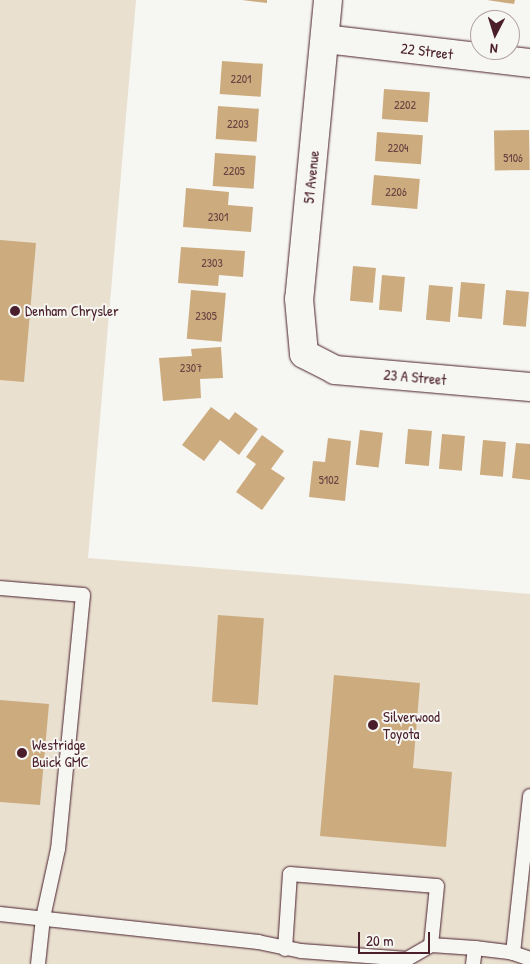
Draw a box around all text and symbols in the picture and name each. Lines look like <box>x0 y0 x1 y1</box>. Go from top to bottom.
north arrow <box>470 10 520 60</box>
street label: 22 Street <box>400 39 454 63</box>
text: N <box>489 40 498 59</box>
house number: 2201 <box>231 72 251 86</box>
house number: 2202 <box>394 98 416 112</box>
house number: 2203 <box>227 117 249 131</box>
house number: 2204 <box>387 141 409 155</box>
street label: 51 Avenue <box>299 150 323 204</box>
house number: 5106 <box>503 151 523 165</box>
house number: 2205 <box>223 164 245 178</box>
house number: 2206 <box>385 185 407 199</box>
house number: 2301 <box>208 210 228 224</box>
house number: 2303 <box>201 256 223 270</box>
place label: Denham Chrysler <box>25 302 119 320</box>
marker: Denham Chrysler <box>9 305 21 317</box>
house number: 2305 <box>195 309 217 323</box>
house number: 2307 <box>180 361 202 375</box>
street label: 23 A Street <box>383 365 447 389</box>
house number: 5102 <box>319 473 339 487</box>
place label: Silverwood Toyota <box>383 707 440 742</box>
marker: Silverwood Toyota <box>367 719 379 731</box>
place label: Westridge Buick GMC <box>32 735 89 770</box>
marker: Westridge Buick GMC <box>16 747 28 759</box>
scale bar <box>360 922 432 954</box>
text: 20 m <box>366 930 393 951</box>

